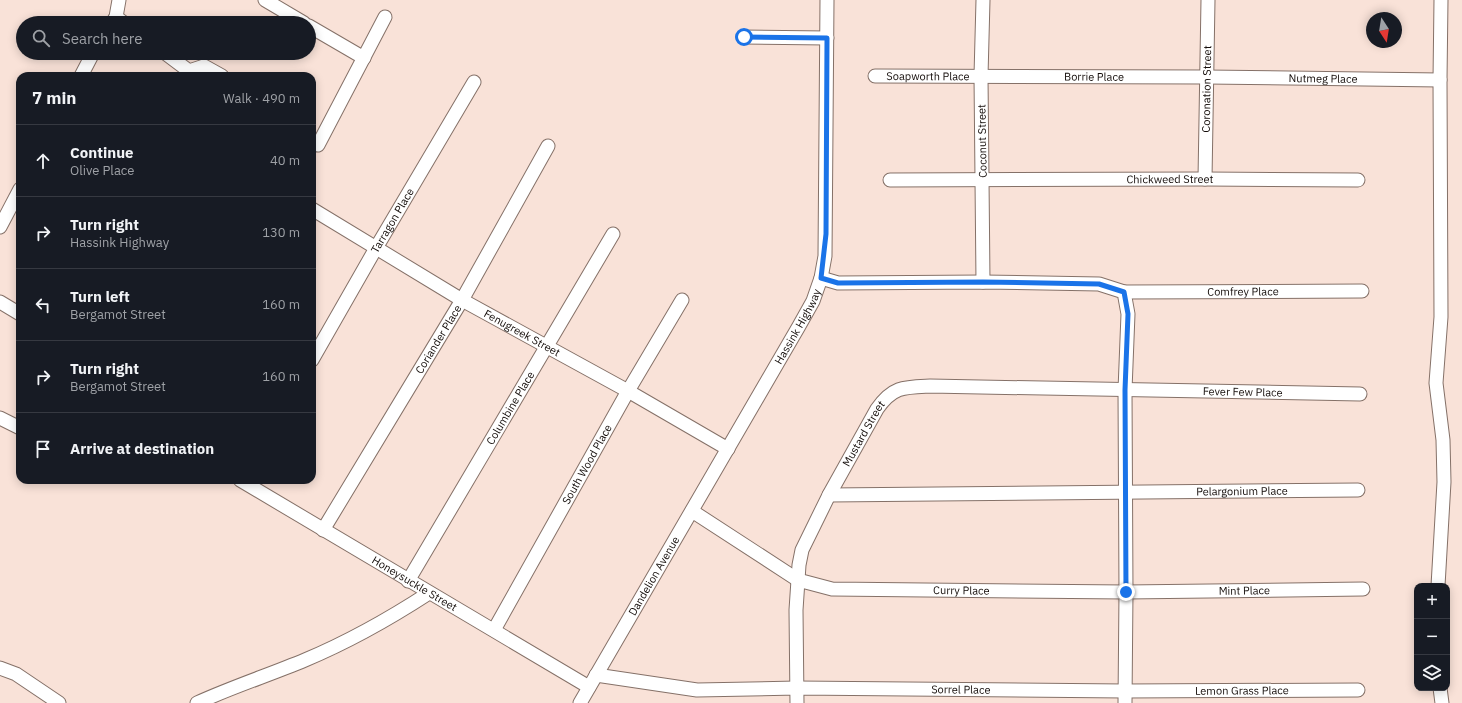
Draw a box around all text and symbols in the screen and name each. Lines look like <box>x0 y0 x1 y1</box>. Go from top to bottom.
north arrow <box>1366 12 1402 48</box>
search box <box>16 16 316 60</box>
icon: search <box>30 27 52 49</box>
route start <box>735 28 753 46</box>
text: Search here <box>62 29 142 48</box>
street label: Coronation Street <box>1199 45 1214 133</box>
street label: Soapworth Place <box>886 69 970 83</box>
street label: Borrie Place <box>1064 70 1124 84</box>
street label: Nutmeg Place <box>1288 71 1358 86</box>
text: 7 min <box>32 87 76 109</box>
text: Walk · 490 m <box>223 90 300 107</box>
street label: Coconut Street <box>974 104 990 178</box>
text: Continue <box>70 143 134 162</box>
icon: ahead <box>32 150 54 172</box>
text: 40 m <box>270 152 300 169</box>
text: Olive Place <box>70 162 134 179</box>
street label: Chickweed Street <box>1127 172 1214 186</box>
street label: Tarragon Place <box>368 185 417 255</box>
text: Turn right <box>70 215 139 234</box>
icon: right <box>32 222 54 244</box>
text: 130 m <box>262 224 300 241</box>
text: Hassink Highway <box>70 234 169 251</box>
street label: Comfrey Place <box>1207 284 1279 299</box>
text: Turn left <box>70 287 130 306</box>
street label: Hassink Highway <box>771 287 824 367</box>
icon: left <box>32 294 54 316</box>
text: 160 m <box>262 296 300 313</box>
street label: Coriander Place <box>412 302 465 376</box>
text: Bergamot Street <box>70 306 166 323</box>
street label: Fenugreek Street <box>481 306 563 360</box>
text: Turn right <box>70 359 139 378</box>
icon: right <box>32 366 54 388</box>
text: 160 m <box>262 368 300 385</box>
street label: Columbine Place <box>483 369 537 447</box>
text: Bergamot Street <box>70 378 166 395</box>
street label: Fever Few Place <box>1203 384 1283 400</box>
street label: Mustard Street <box>839 398 888 469</box>
street label: South Wood Place <box>559 422 615 507</box>
icon: arrive <box>32 438 54 460</box>
text: Arrive at destination <box>70 439 214 458</box>
street label: Pelargonium Place <box>1196 484 1288 499</box>
street label: Dandelion Avenue <box>625 534 682 618</box>
street label: Honeysuckle Street <box>370 553 460 614</box>
street label: Curry Place <box>933 583 990 598</box>
route end <box>1117 583 1135 601</box>
street label: Mint Place <box>1218 583 1270 598</box>
map controls <box>1414 583 1450 691</box>
button: + <box>1414 583 1450 619</box>
button: − <box>1414 619 1450 655</box>
button: layers <box>1414 655 1450 691</box>
street label: Sorrel Place <box>931 682 991 697</box>
street label: Lemon Grass Place <box>1195 683 1289 698</box>

